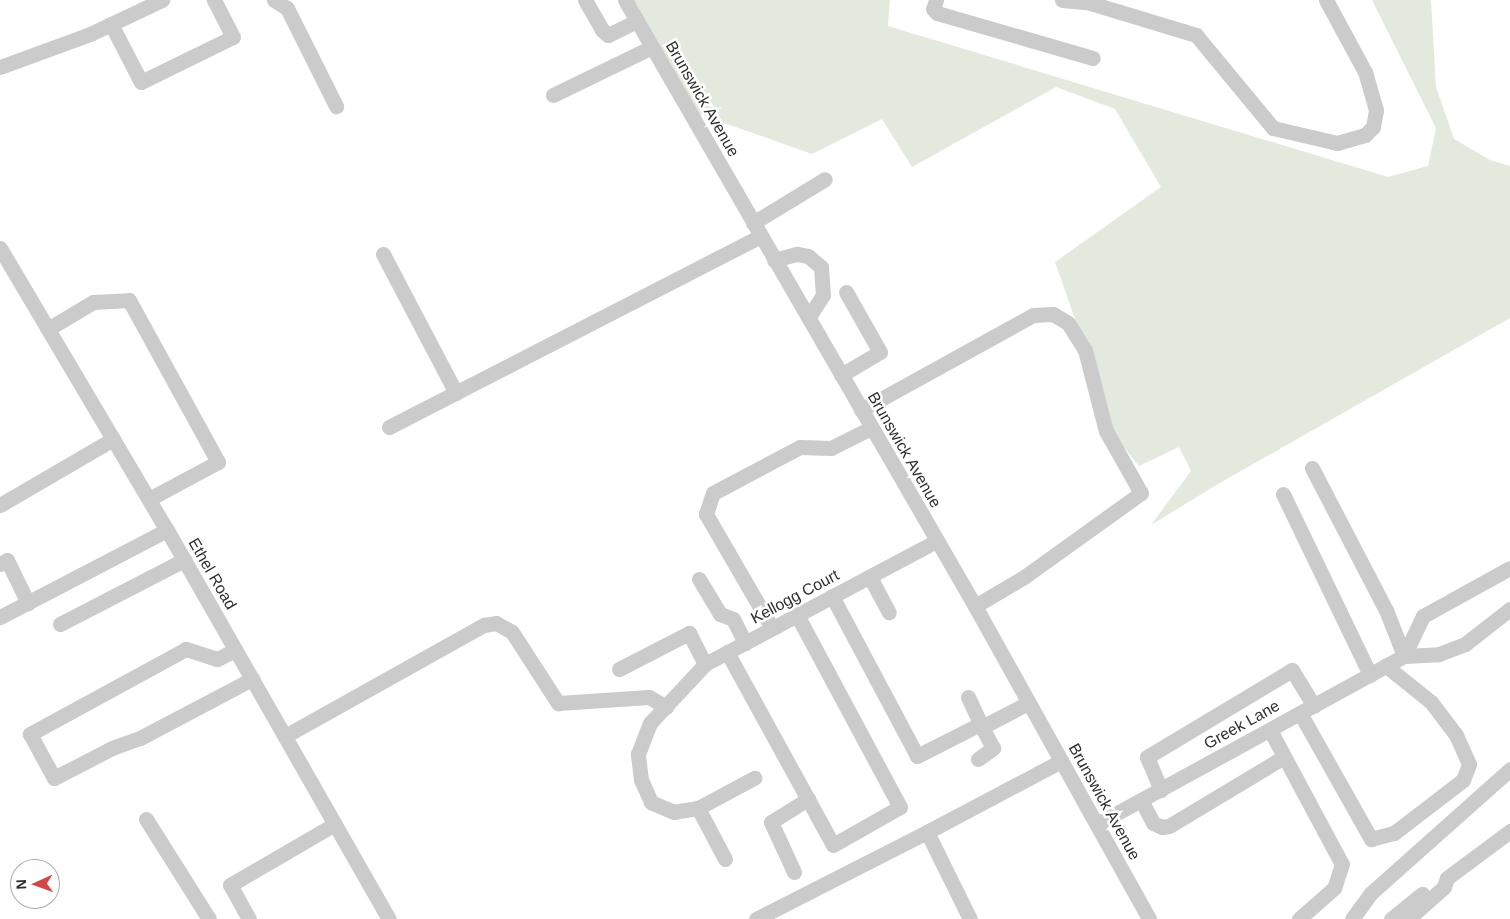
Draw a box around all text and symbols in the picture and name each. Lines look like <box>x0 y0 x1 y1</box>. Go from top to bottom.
street label: Brunswick Avenue <box>661 37 743 161</box>
street label: Brunswick Avenue <box>863 388 945 512</box>
street label: Ethel Road <box>184 535 240 613</box>
street label: Kellogg Court <box>748 566 842 628</box>
street label: Greek Lane <box>1201 696 1283 754</box>
street label: Brunswick Avenue <box>1064 740 1144 864</box>
north arrow <box>10 859 60 909</box>
text: N <box>13 879 29 890</box>

